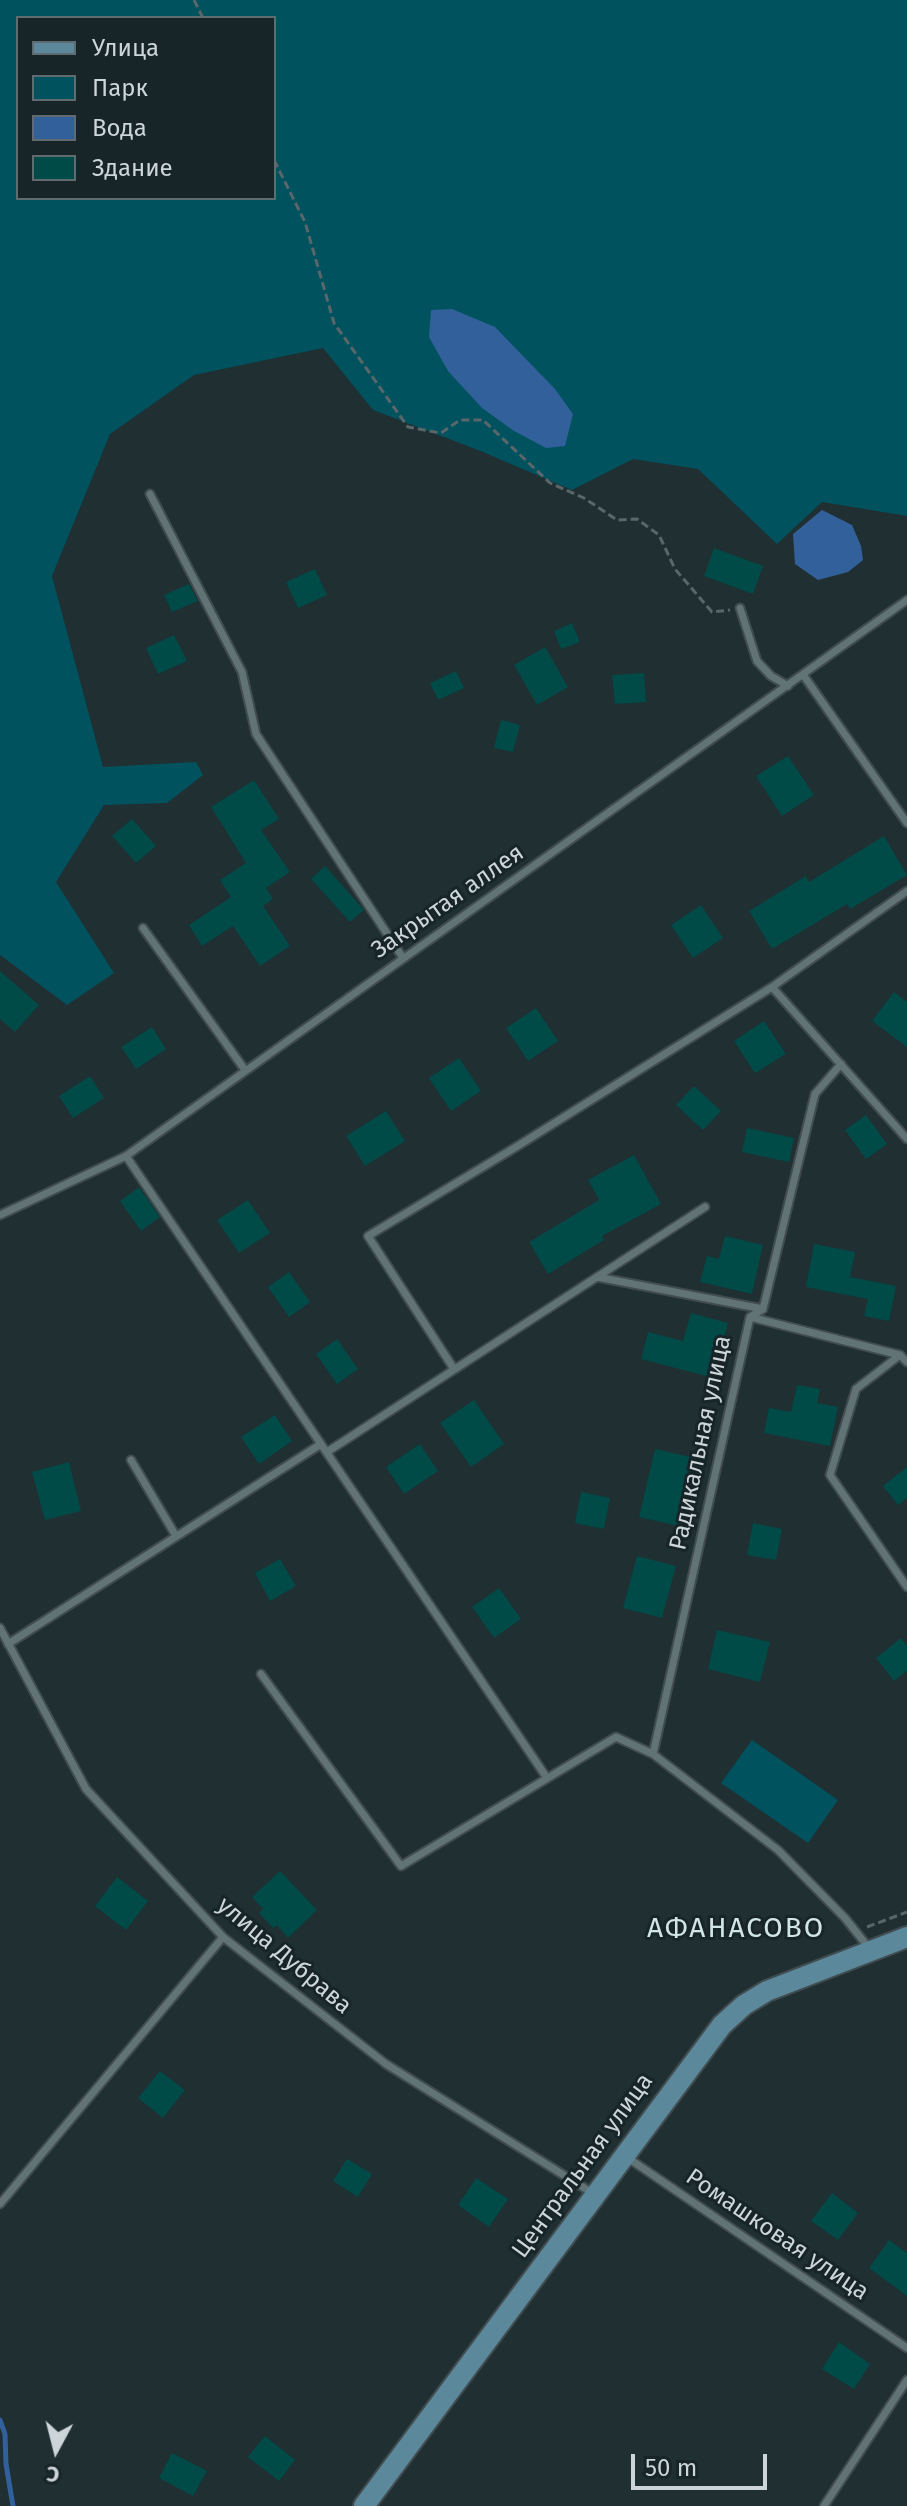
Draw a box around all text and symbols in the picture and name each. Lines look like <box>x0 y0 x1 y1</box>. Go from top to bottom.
legend <box>16 16 276 200</box>
text: Улица <box>92 34 159 62</box>
text: Парк <box>92 74 148 102</box>
text: Вода <box>92 114 147 142</box>
text: Здание <box>92 154 173 182</box>
street label: Закрытая аллея <box>366 839 530 965</box>
street label: Радикальная улица <box>664 1333 738 1553</box>
street label: улица Дубрава <box>211 1891 357 2021</box>
district label: АФАНАСОВО <box>647 1912 825 1946</box>
street label: Центральная улица <box>506 2068 660 2264</box>
street label: Ромашковая улица <box>680 2163 874 2307</box>
north arrow <box>16 2410 96 2490</box>
scale bar <box>635 2438 771 2488</box>
text: 50 m <box>645 2454 697 2482</box>
text: С <box>45 2460 61 2488</box>

